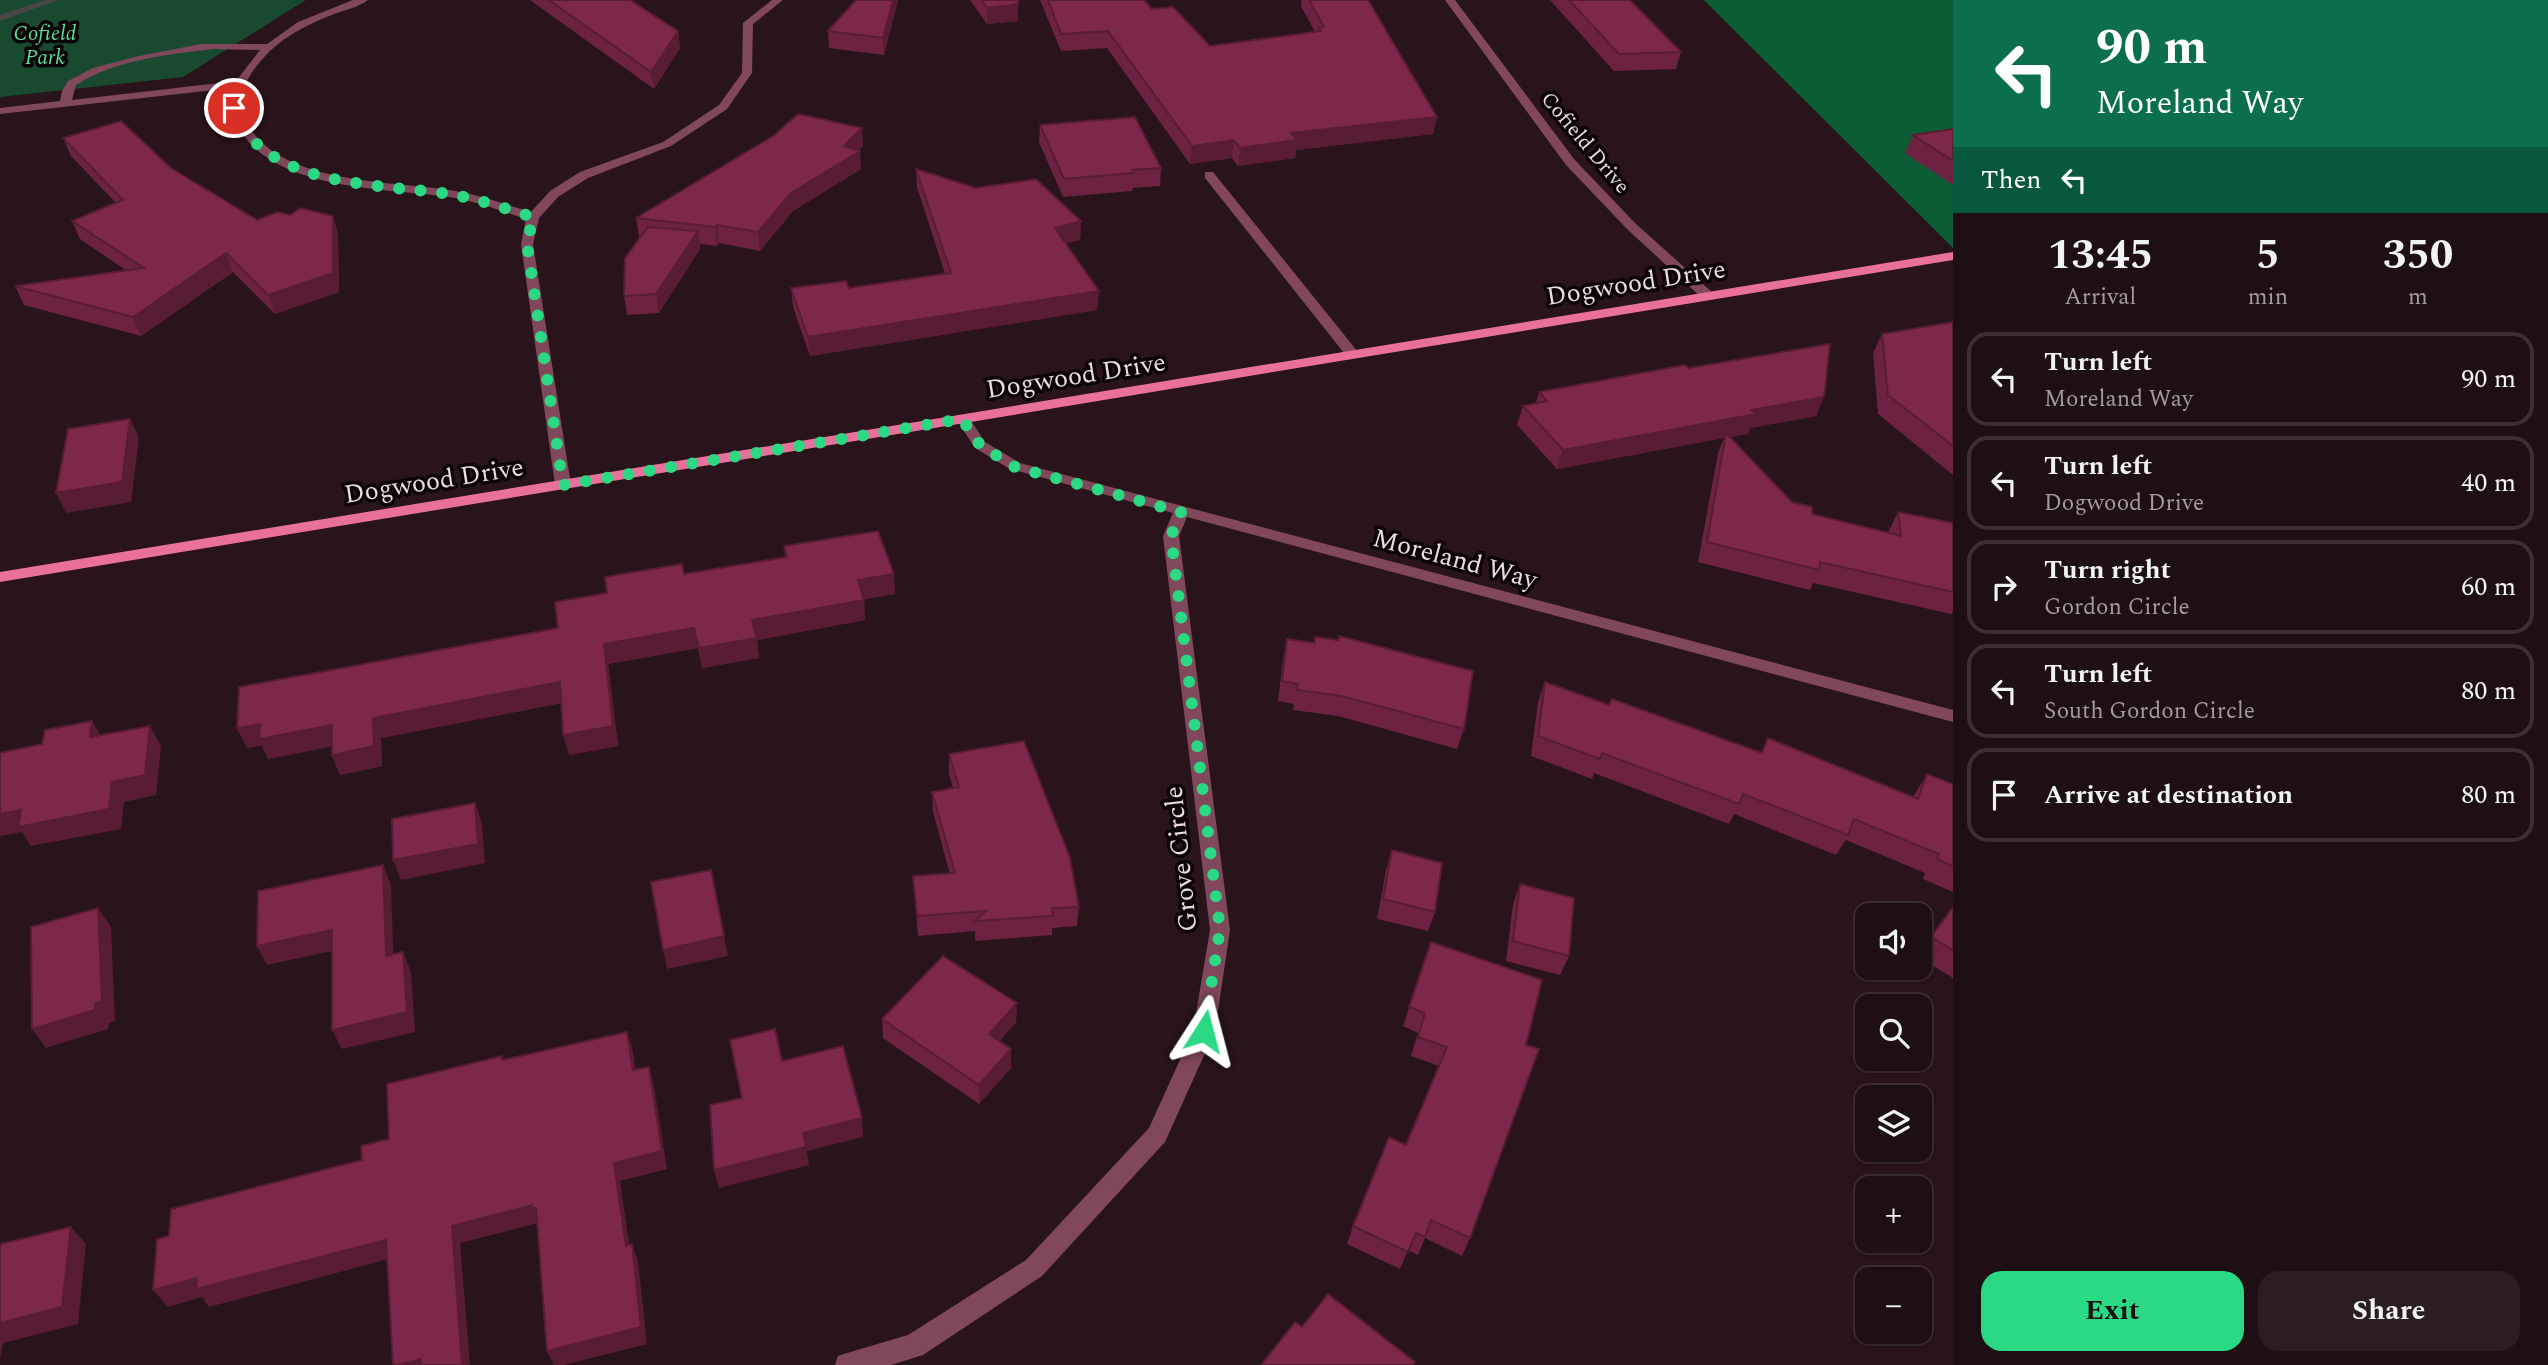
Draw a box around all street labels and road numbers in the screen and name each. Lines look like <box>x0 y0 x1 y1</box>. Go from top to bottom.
street label: Cofield Drive <box>1533 85 1637 201</box>
street label: Dogwood Drive <box>1543 249 1729 317</box>
street label: Dogwood Drive <box>983 342 1169 410</box>
street label: Dogwood Drive <box>341 447 527 515</box>
street label: Moreland Way <box>1368 518 1543 601</box>
street label: Grove Circle <box>1153 784 1209 934</box>

